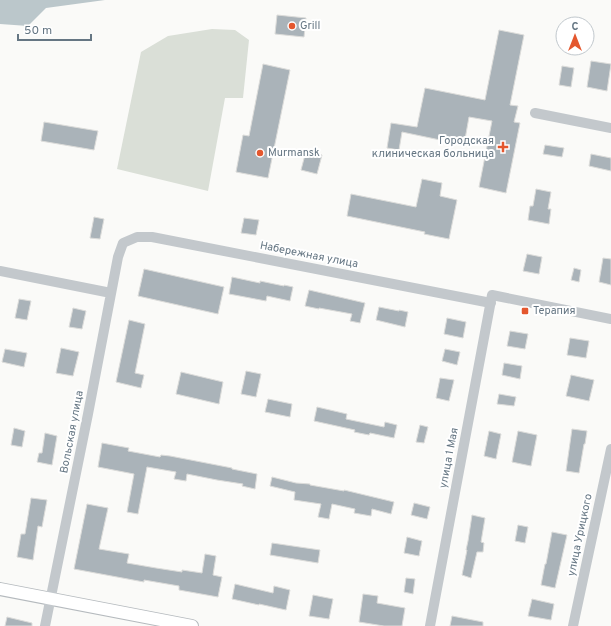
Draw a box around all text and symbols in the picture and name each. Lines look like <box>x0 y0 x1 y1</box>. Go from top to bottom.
scale bar <box>18 16 91 42</box>
north arrow <box>555 16 595 56</box>
place label: Grill <box>300 19 320 33</box>
text: С <box>571 20 579 34</box>
marker: Grill <box>287 21 297 31</box>
text: 50 m <box>24 23 52 39</box>
place label: Городская клиническая больница <box>372 134 494 161</box>
marker: Городская клиническая больница <box>497 141 509 153</box>
place label: Murmansk <box>268 146 320 160</box>
marker: Murmansk <box>255 148 265 158</box>
street label: Набережная улица <box>259 239 360 271</box>
place label: Терапия <box>533 304 576 318</box>
marker: Терапия <box>520 306 530 316</box>
street label: Вольская улица <box>57 389 87 475</box>
street label: улица 1 Мая <box>436 426 462 490</box>
street label: улица Урицкого <box>564 492 596 578</box>

